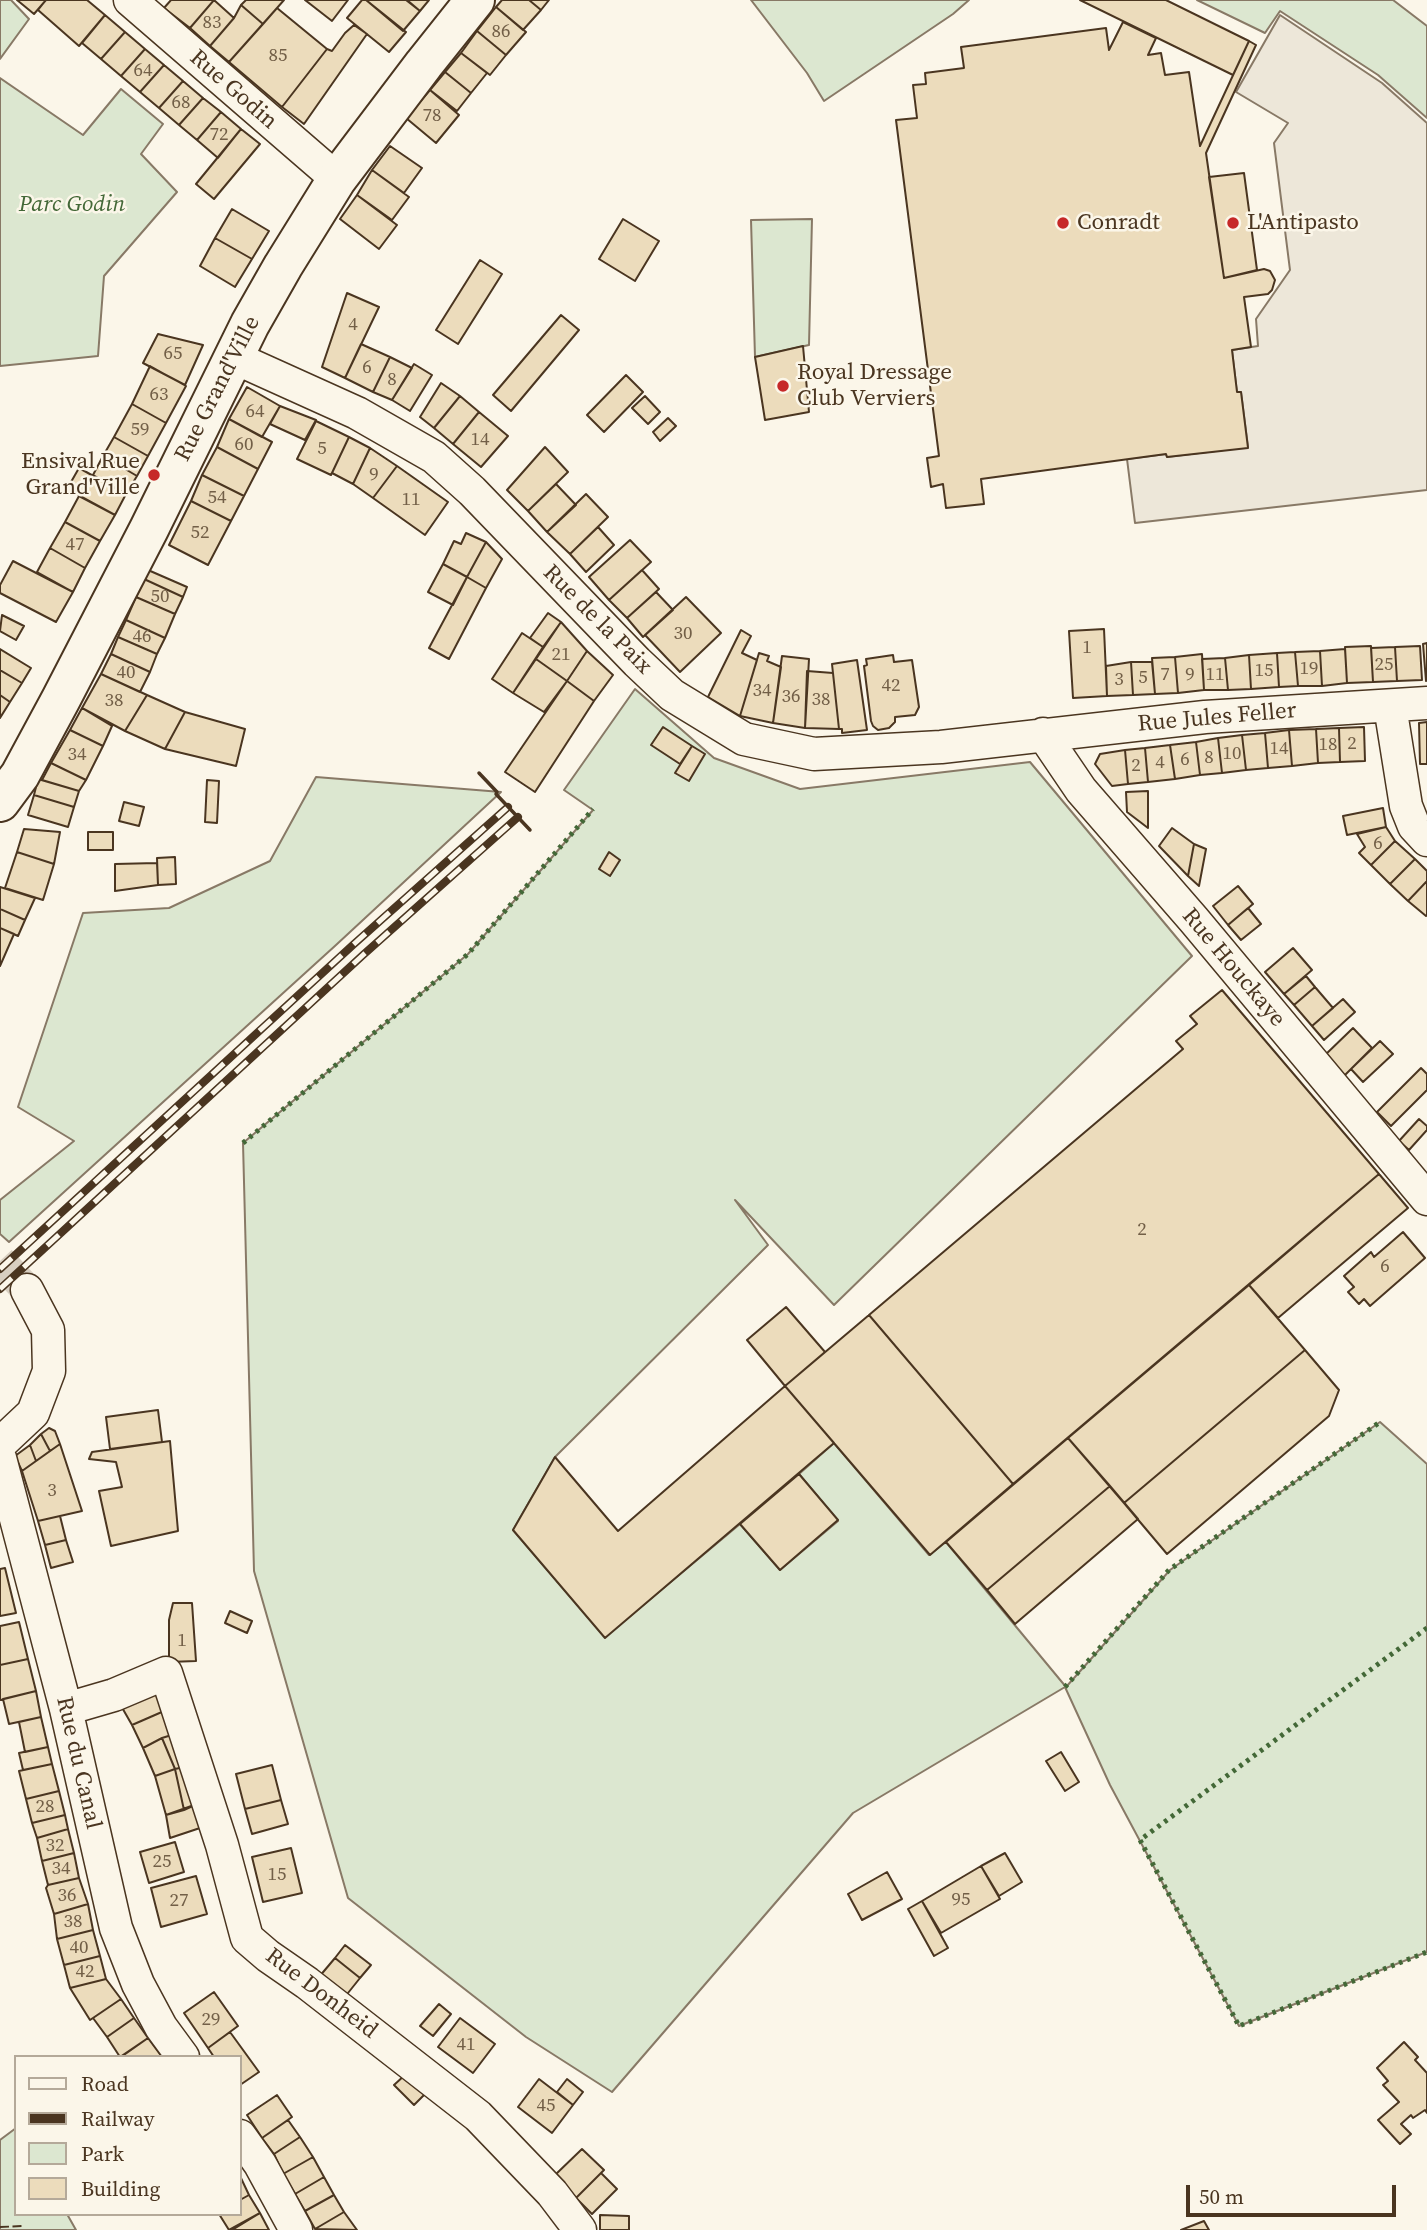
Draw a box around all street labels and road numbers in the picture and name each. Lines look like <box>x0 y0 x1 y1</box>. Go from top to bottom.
street label: Rue Godin <box>184 44 282 136</box>
street label: Rue Grand'Ville <box>169 312 267 466</box>
street label: Rue de la Paix <box>537 560 657 680</box>
street label: Rue Jules Feller <box>1136 697 1298 739</box>
street label: Rue Houckaye <box>1175 903 1291 1033</box>
street label: Rue du Canal <box>49 1694 107 1832</box>
street label: Rue Donheid <box>259 1943 383 2045</box>

